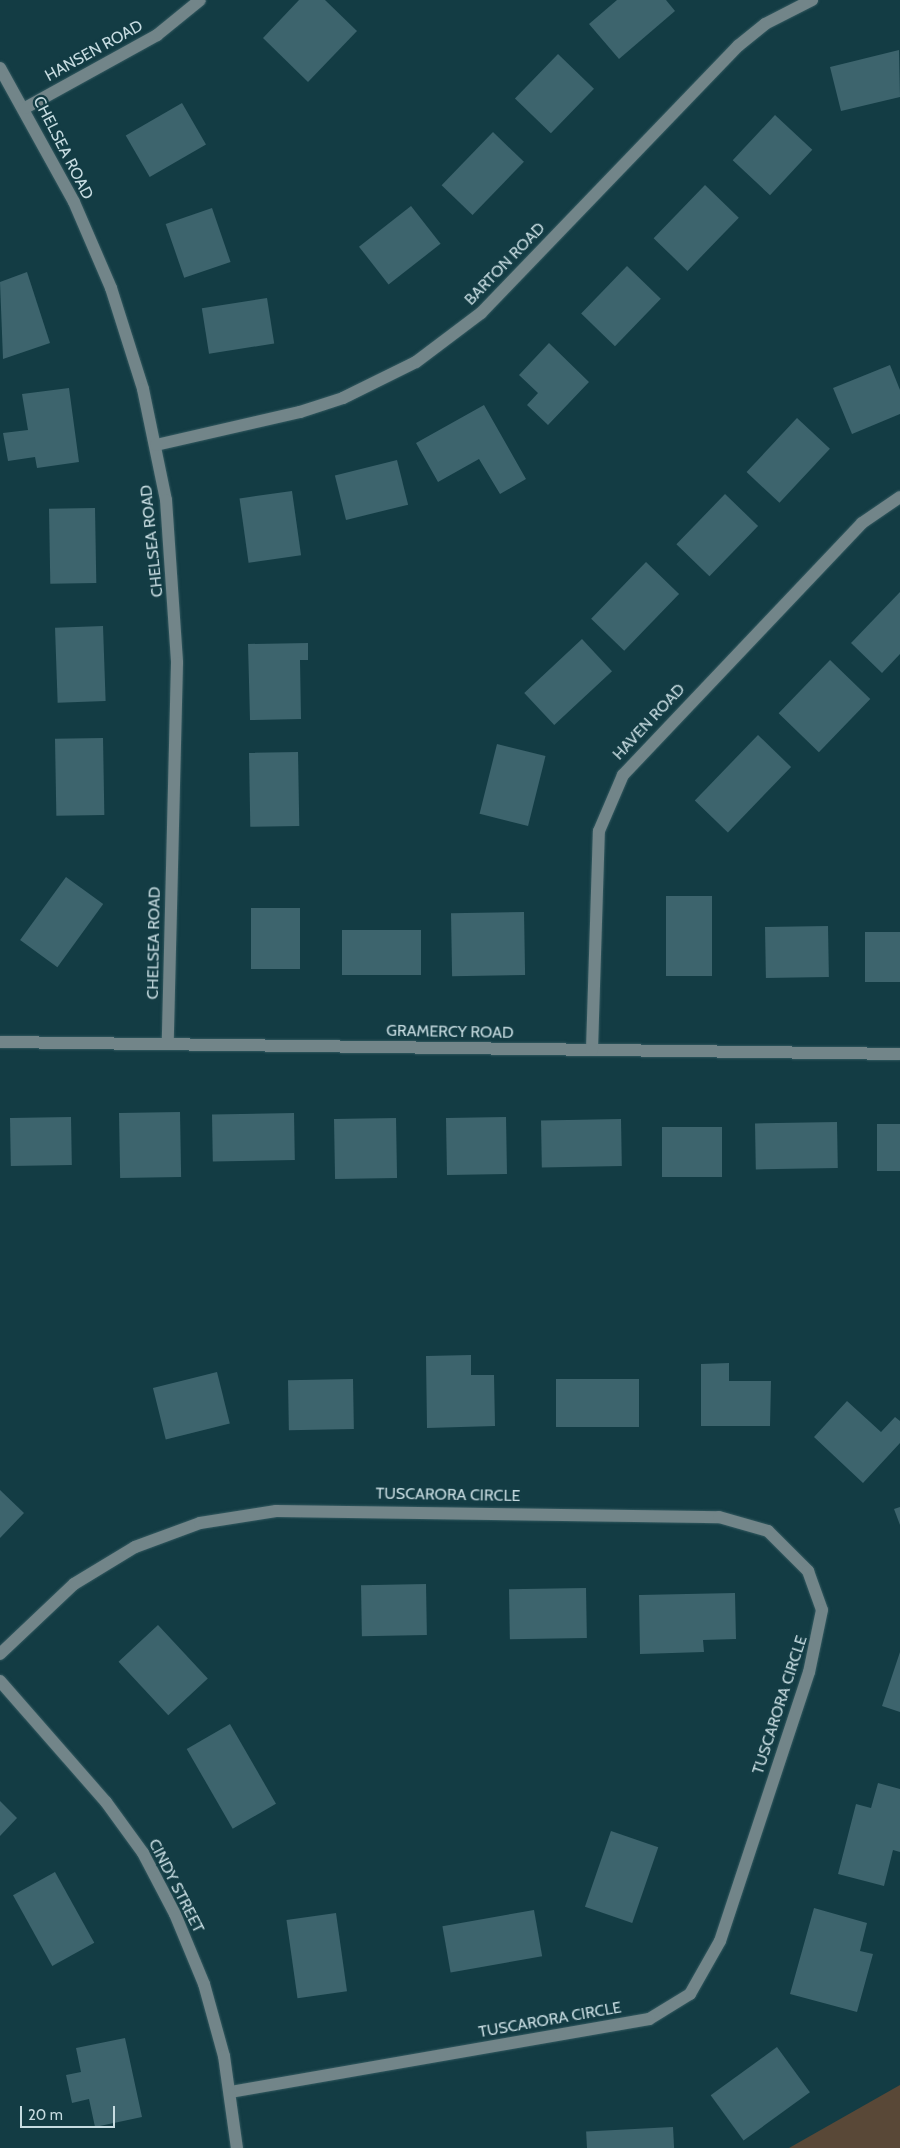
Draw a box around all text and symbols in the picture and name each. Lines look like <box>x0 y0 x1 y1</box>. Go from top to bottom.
street label: HANSEN ROAD <box>42 16 146 86</box>
street label: CHELSEA ROAD <box>29 93 97 203</box>
street label: BARTON ROAD <box>461 219 549 309</box>
street label: CHELSEA ROAD <box>137 484 167 598</box>
street label: HAVEN ROAD <box>609 680 689 764</box>
street label: CHELSEA ROAD <box>143 886 165 1000</box>
street label: GRAMERCY ROAD <box>386 1021 514 1043</box>
street label: TUSCARORA CIRCLE <box>376 1484 520 1506</box>
street label: TUSCARORA CIRCLE <box>749 1633 811 1777</box>
street label: CINDY STREET <box>144 1836 208 1936</box>
street label: TUSCARORA CIRCLE <box>477 1998 623 2042</box>
scale bar <box>22 2096 118 2128</box>
text: 20 m <box>28 2106 63 2124</box>

